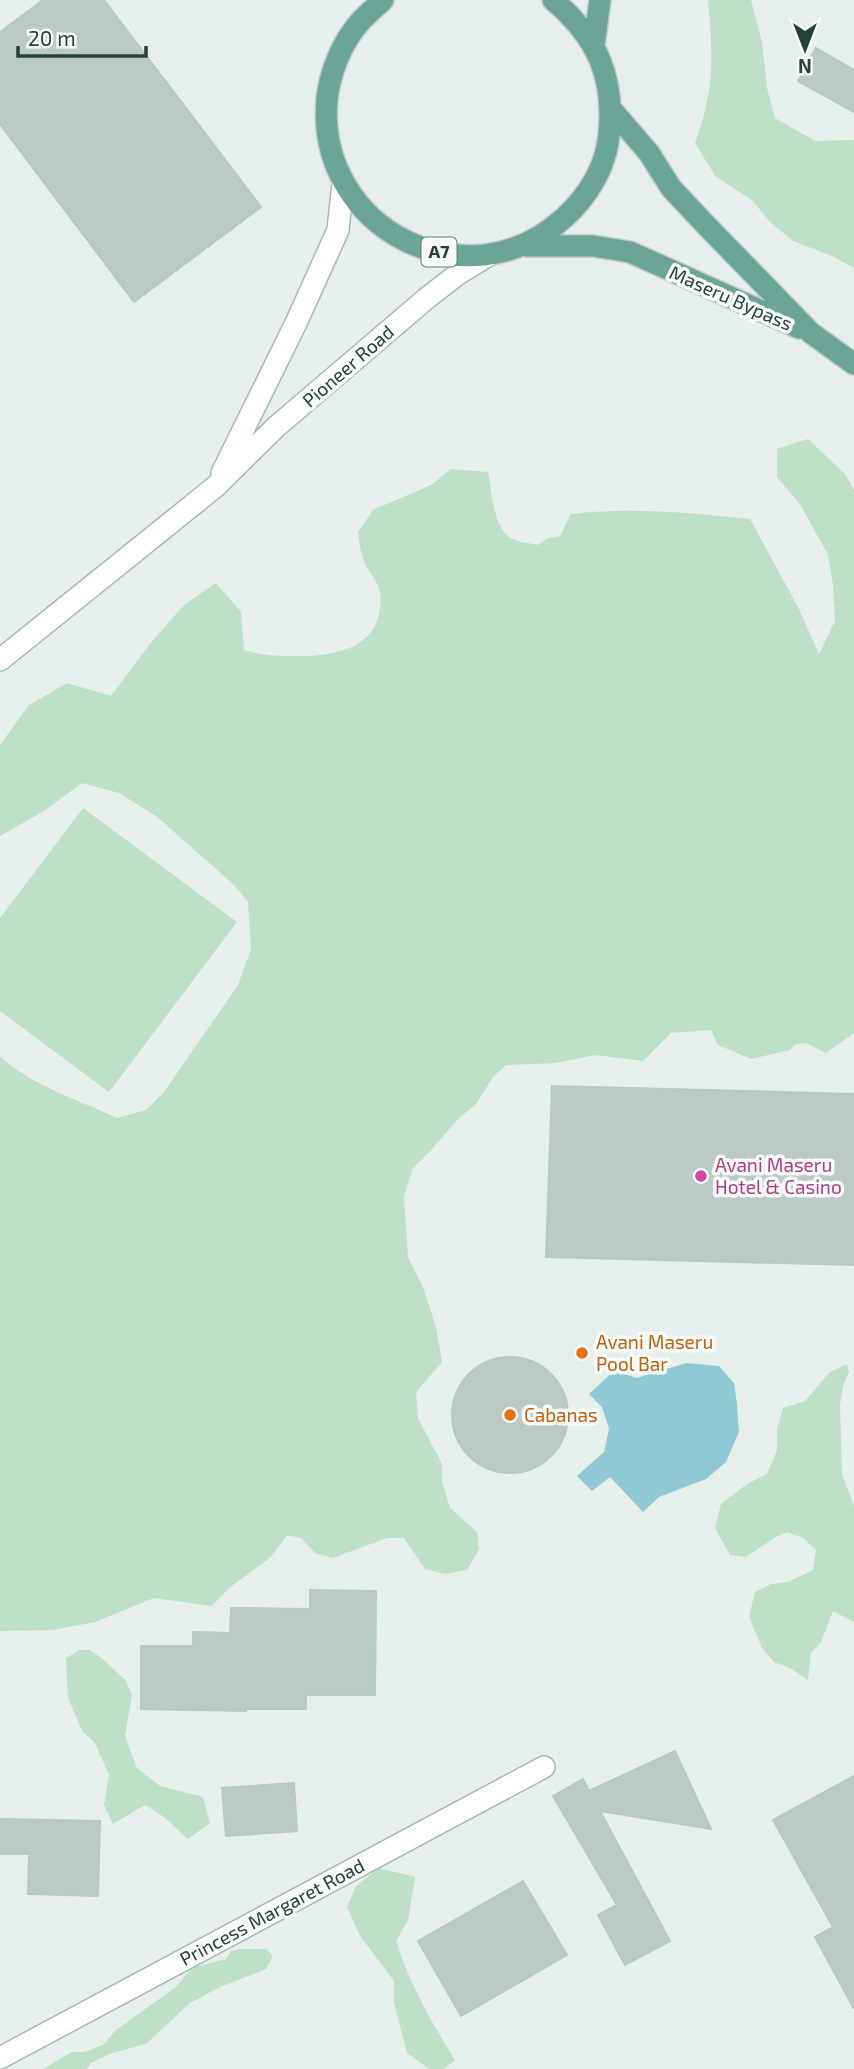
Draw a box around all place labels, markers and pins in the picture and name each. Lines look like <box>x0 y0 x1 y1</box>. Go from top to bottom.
place label: Avani Maseru Hotel & Casino <box>715 1153 842 1198</box>
marker: Avani Maseru Hotel & Casino <box>693 1168 709 1184</box>
place label: Avani Maseru Pool Bar <box>596 1330 713 1375</box>
marker: Avani Maseru Pool Bar <box>574 1345 590 1361</box>
place label: Cabanas <box>524 1403 598 1426</box>
marker: Cabanas <box>502 1407 518 1423</box>

